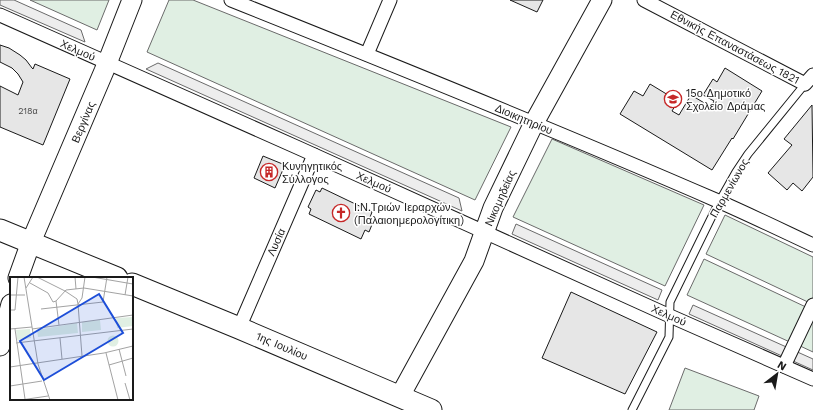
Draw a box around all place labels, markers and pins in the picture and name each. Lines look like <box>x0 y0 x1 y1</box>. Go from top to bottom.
place label: 15ο Δημοτικό Σχολείο Δράμας <box>686 87 765 113</box>
school or university icon: 15ο Δημοτικό Σχολείο Δράμας <box>663 89 683 109</box>
place label: Κυνηγητικός Σύλλογος <box>282 160 342 186</box>
building icon: Κυνηγητικός Σύλλογος <box>259 162 279 182</box>
place label: Ι.Ν.Τριών Ιεραρχών (Παλαιοημερολογίτικη) <box>354 201 464 227</box>
church icon: Ι.Ν.Τριών Ιεραρχών (Παλαιοημερολογίτικη) <box>331 203 351 223</box>

